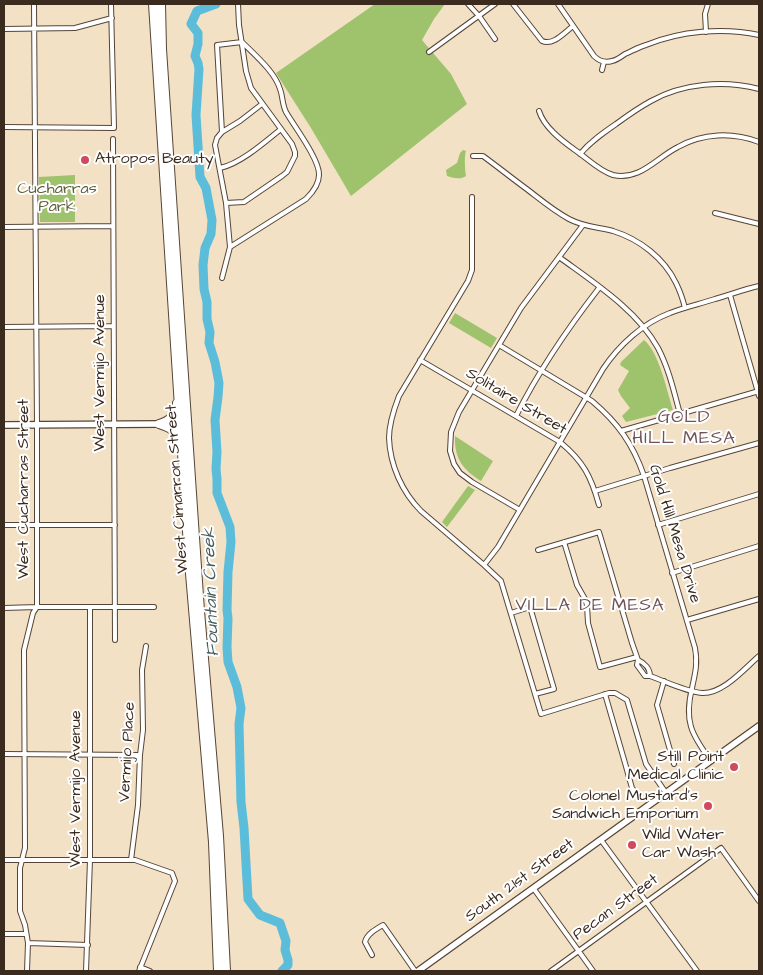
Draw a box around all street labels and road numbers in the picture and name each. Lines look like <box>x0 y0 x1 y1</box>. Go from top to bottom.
street label: West Vermijo Avenue <box>91 294 111 452</box>
street label: Solitaire Street <box>462 364 570 440</box>
street label: West Cucharras Street <box>15 399 35 579</box>
street label: West Cimarron Street <box>163 404 193 574</box>
street label: Gold Hill Mesa Drive <box>644 462 704 606</box>
street label: Vermijo Place <box>116 701 140 803</box>
street label: West Vermijo Avenue <box>67 710 87 868</box>
street label: South 21st Street <box>462 835 578 927</box>
street label: Pecan Street <box>570 871 662 945</box>

